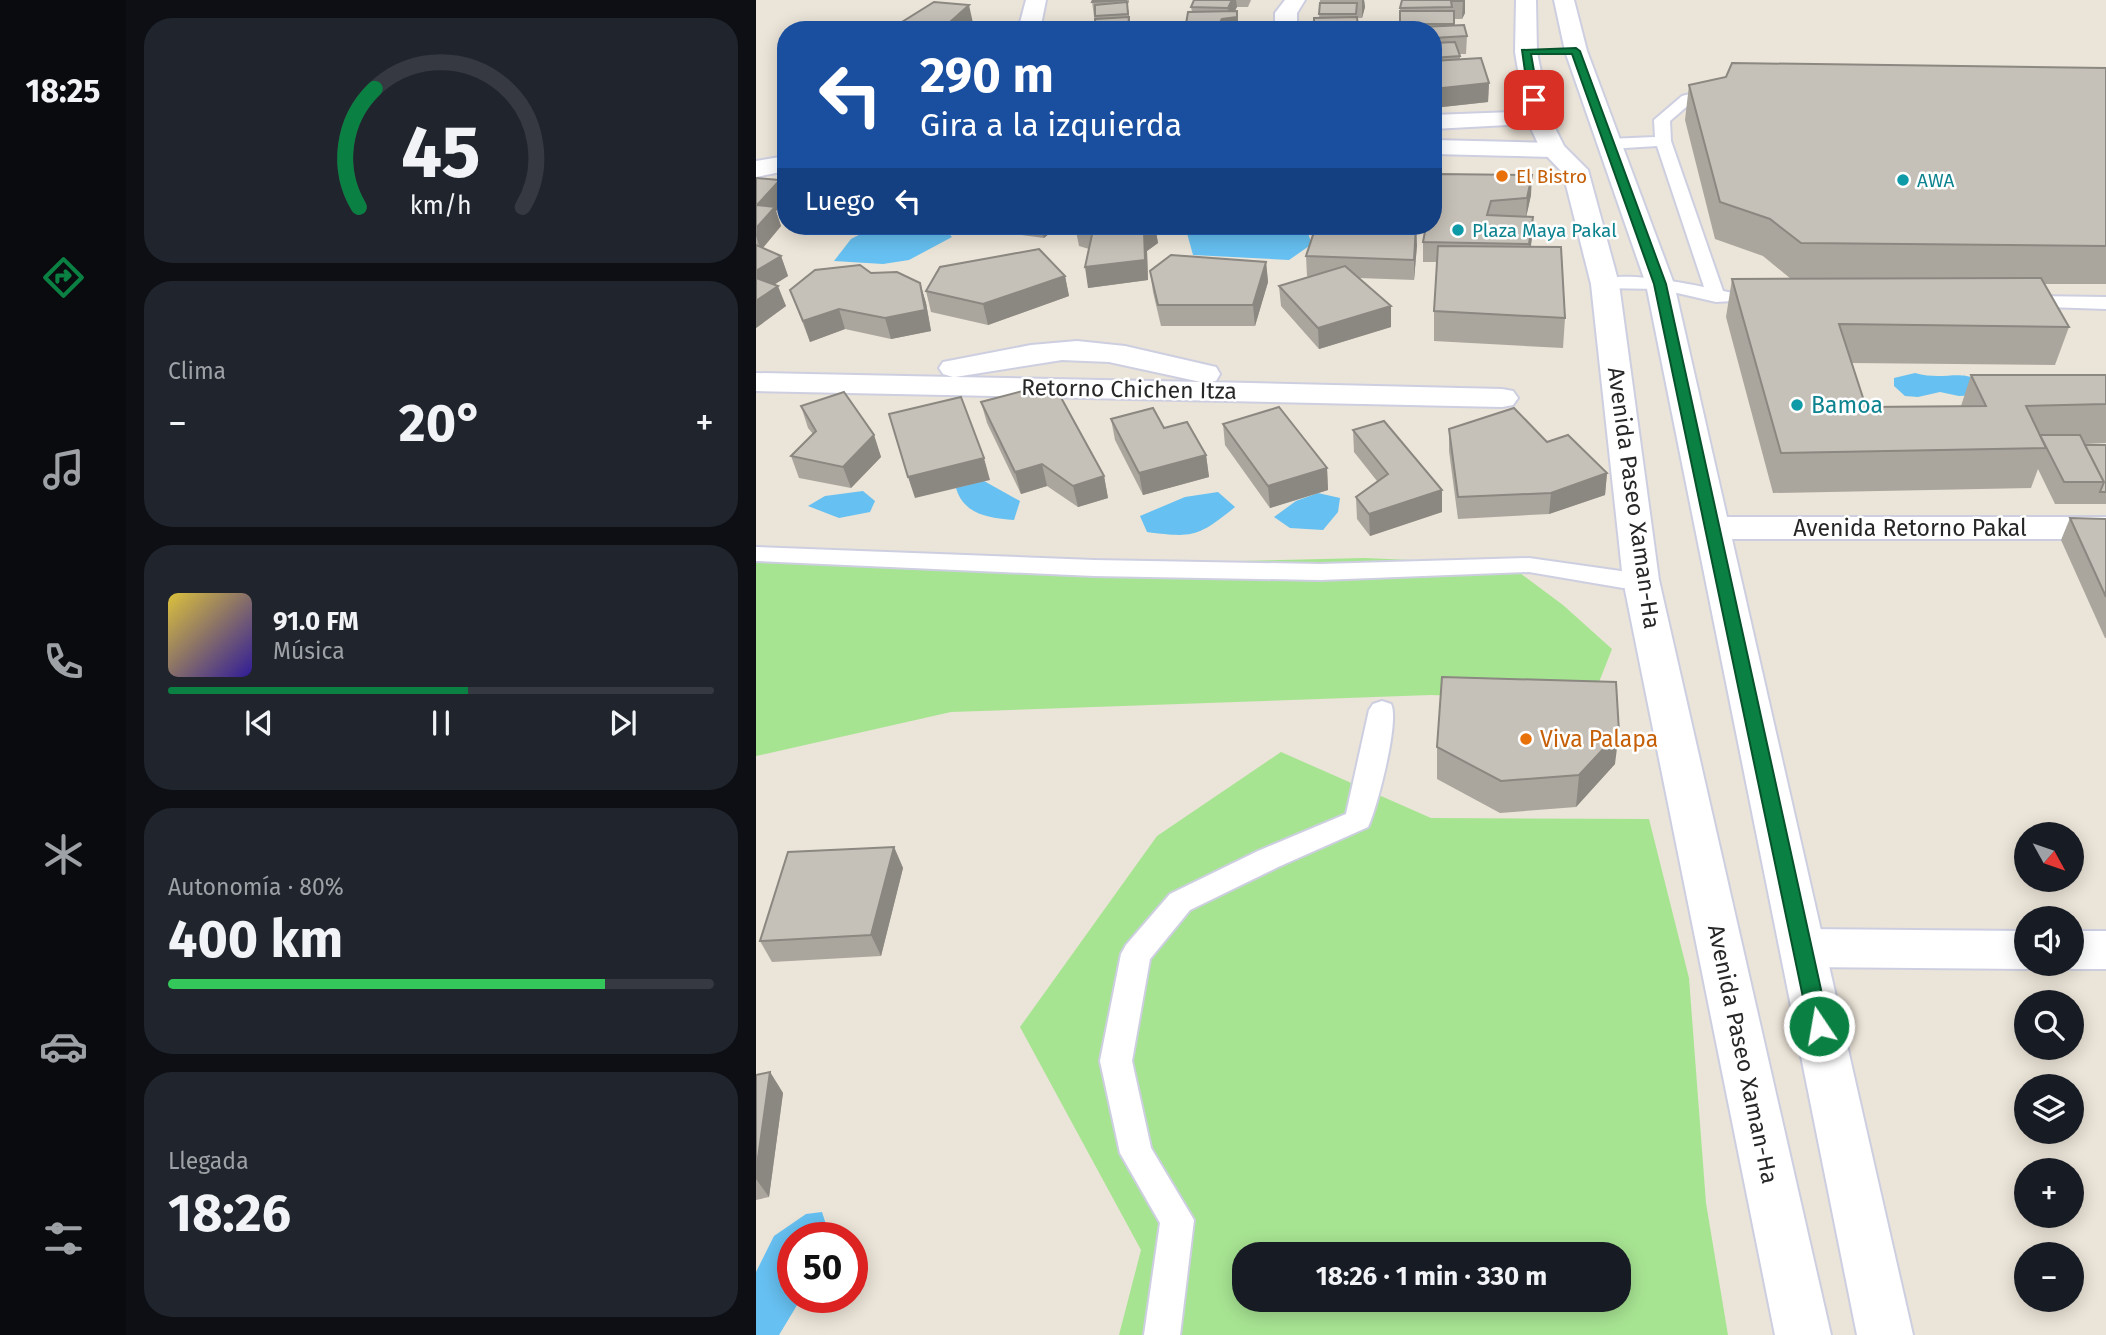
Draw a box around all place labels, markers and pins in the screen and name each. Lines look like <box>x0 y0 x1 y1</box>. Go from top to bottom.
pin <box>1504 70 1564 130</box>
place label: El Bistro <box>1516 165 1587 188</box>
marker: El Bistro <box>1494 168 1510 184</box>
place label: AWA <box>1917 169 1955 192</box>
marker: AWA <box>1895 172 1911 188</box>
place label: Plaza Maya Pakal <box>1472 219 1617 242</box>
marker: Plaza Maya Pakal <box>1450 222 1466 238</box>
place label: Bamoa <box>1811 391 1883 419</box>
marker: Bamoa <box>1789 397 1805 413</box>
place label: Viva Palapa <box>1540 725 1658 753</box>
marker: Viva Palapa <box>1518 731 1534 747</box>

